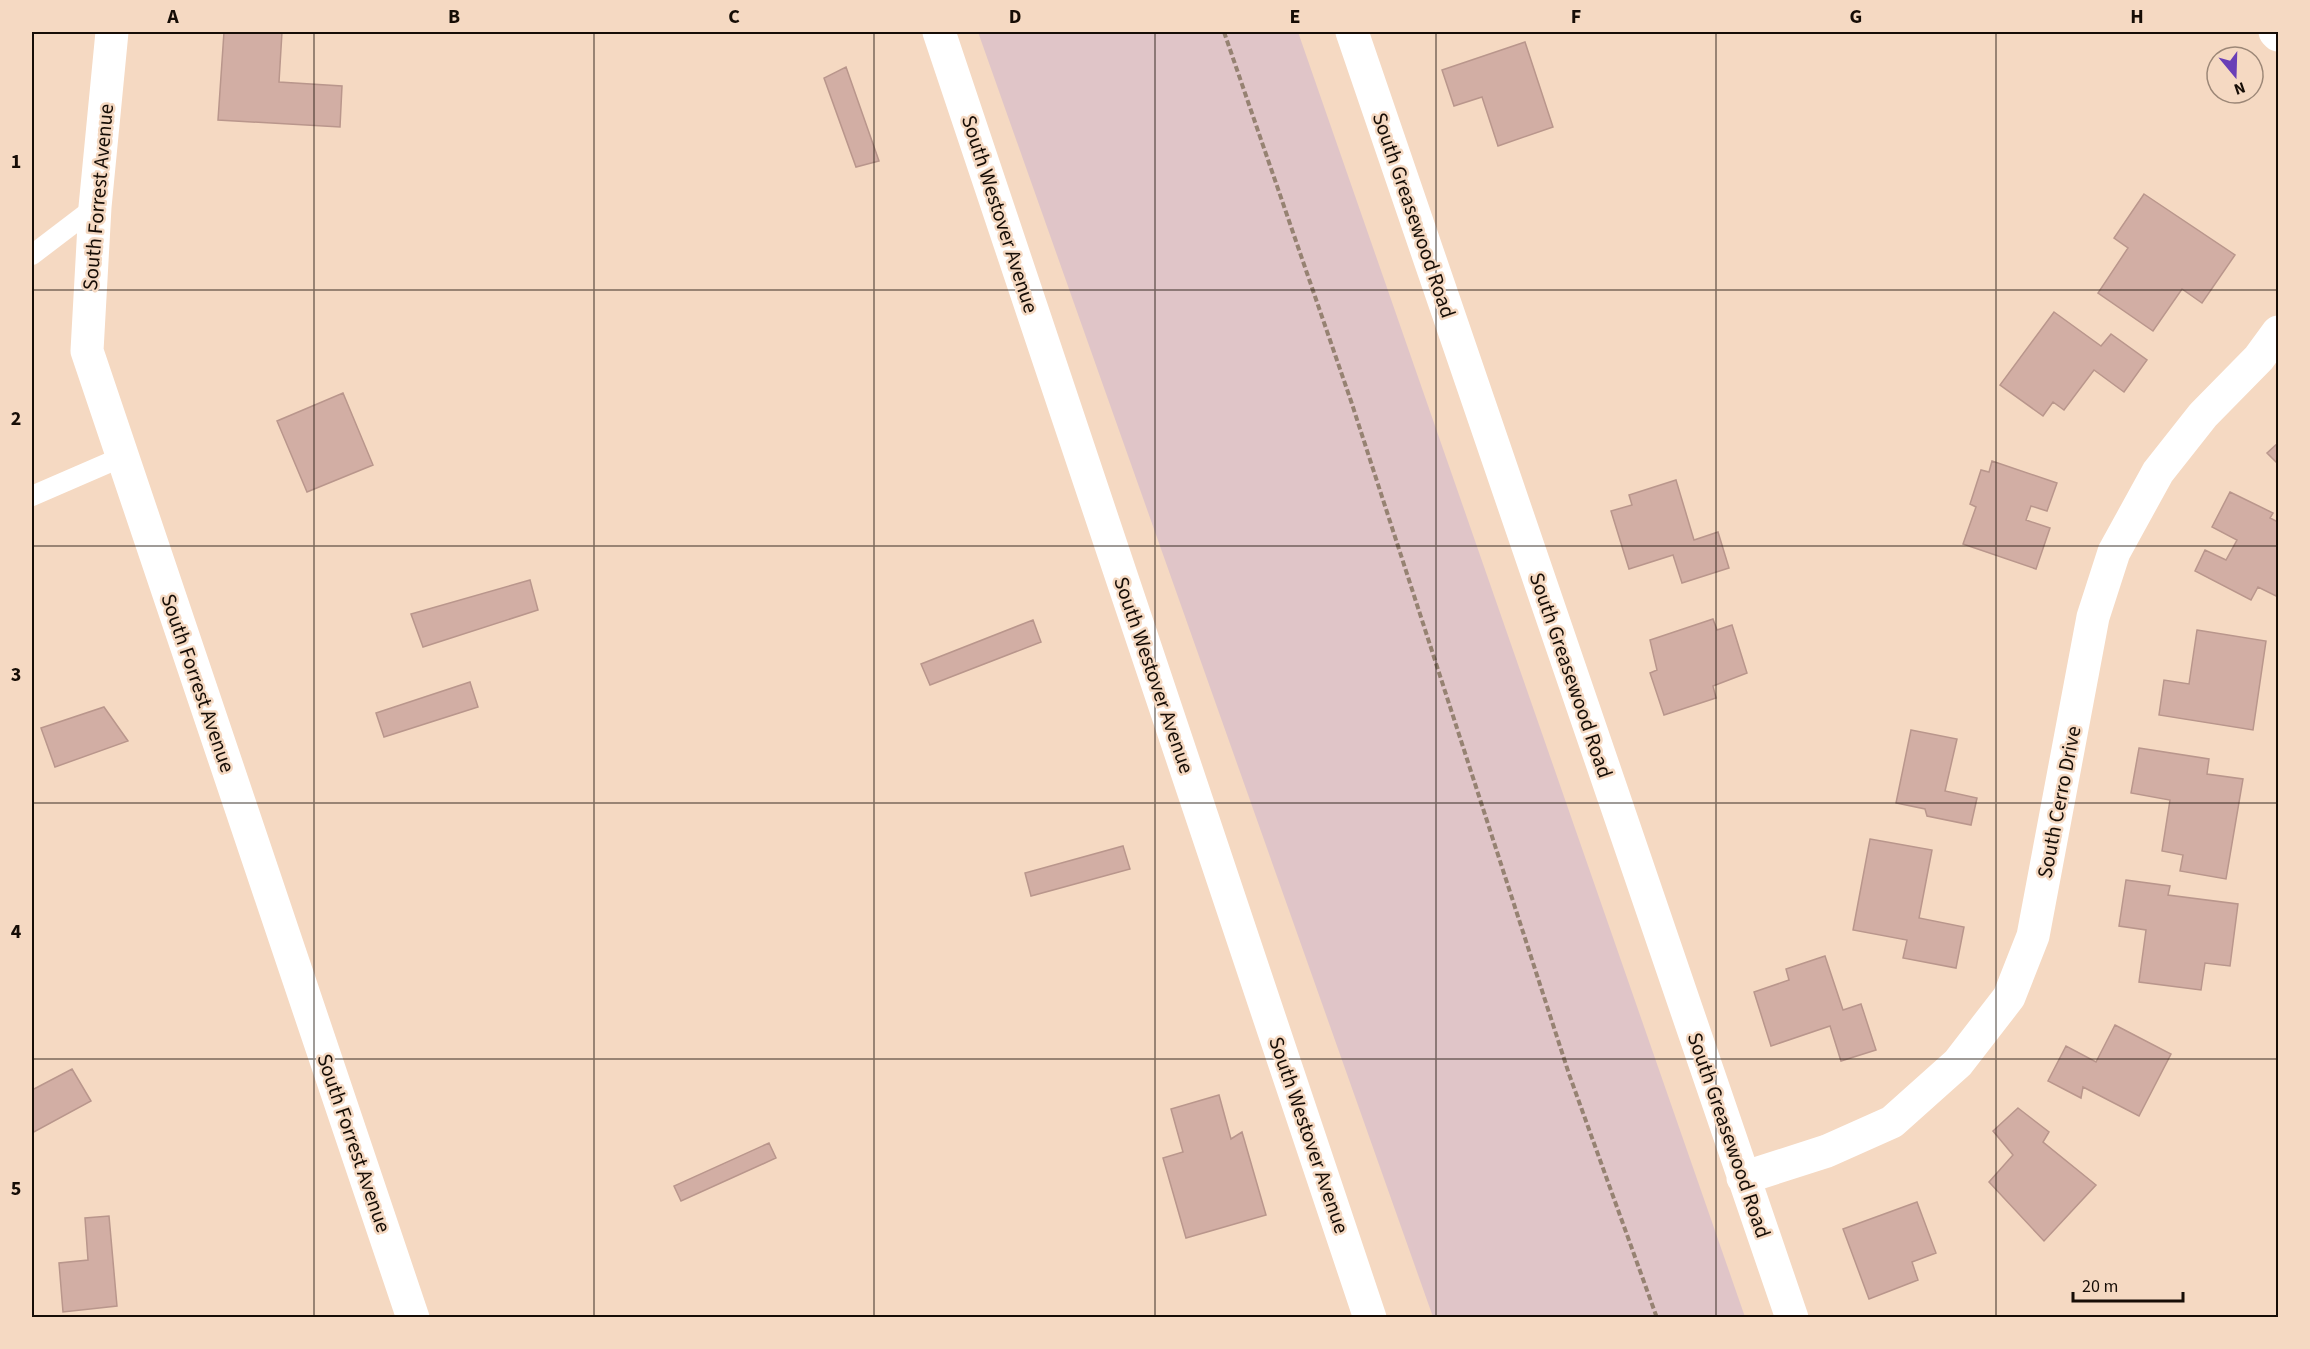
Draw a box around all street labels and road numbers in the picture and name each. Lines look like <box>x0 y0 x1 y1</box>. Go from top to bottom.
street label: South Forrest Avenue <box>75 102 121 292</box>
street label: South Greasewood Road <box>1365 108 1463 322</box>
street label: South Westover Avenue <box>954 111 1046 317</box>
street label: South Greasewood Road <box>1522 568 1620 782</box>
street label: South Westover Avenue <box>1106 572 1202 778</box>
street label: South Forrest Avenue <box>153 590 243 776</box>
street label: South Cerro Drive <box>2030 723 2088 881</box>
street label: South Greasewood Road <box>1680 1028 1778 1242</box>
street label: South Westover Avenue <box>1261 1032 1357 1238</box>
street label: South Forrest Avenue <box>309 1050 399 1236</box>

